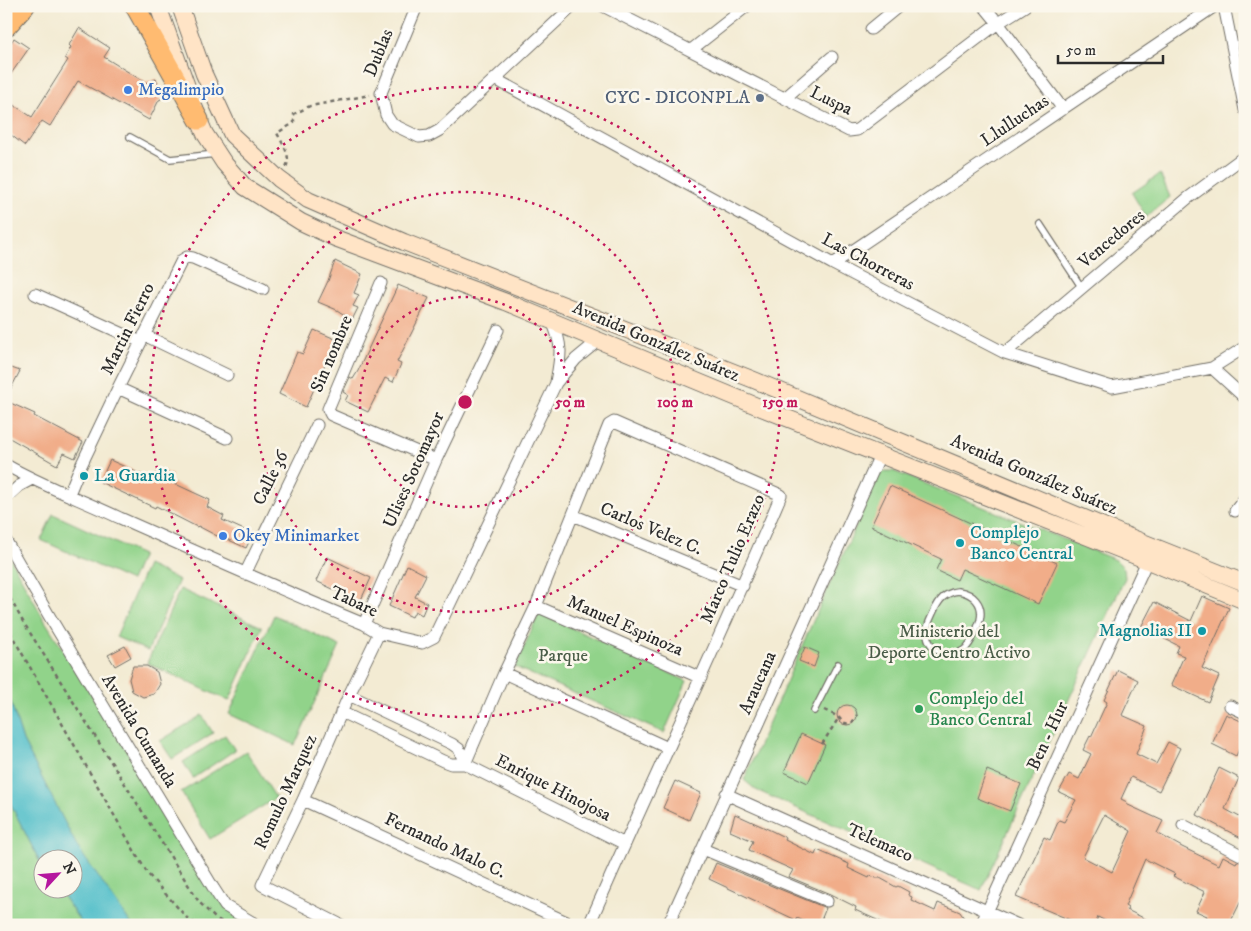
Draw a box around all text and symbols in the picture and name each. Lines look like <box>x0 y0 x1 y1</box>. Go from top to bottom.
street label: Dublas <box>360 26 398 80</box>
scale bar <box>1058 32 1164 64</box>
text: 50 m <box>1066 41 1096 60</box>
place label: Megalimpio <box>138 79 224 101</box>
street label: Luspa <box>806 81 856 121</box>
marker: Megalimpio <box>122 84 134 96</box>
place label: CYC - DICONPLA <box>605 87 751 109</box>
street label: Llulluchas <box>977 90 1053 152</box>
marker: CYC - DICONPLA <box>754 92 766 104</box>
street label: Vencedores <box>1073 205 1150 274</box>
street label: Las Chorreras <box>818 228 918 296</box>
street label: Martin Fierro <box>96 279 160 379</box>
street label: Avenida González Suárez <box>569 297 743 387</box>
street label: Sin nombre <box>306 312 358 396</box>
centre of rings <box>456 393 474 411</box>
text: 50 m <box>554 393 586 412</box>
text: 100 m <box>657 393 694 412</box>
text: 150 m <box>762 393 798 412</box>
street label: Ulises Sotomayor <box>379 408 450 532</box>
street label: Avenida González Suárez <box>947 430 1121 520</box>
street label: Calle 36 <box>248 447 294 509</box>
place label: La Guardia <box>94 465 176 487</box>
marker: La Guardia <box>78 470 90 482</box>
street label: Marco Tulio Erazo <box>696 491 770 627</box>
street label: Carlos Velez C. <box>597 498 705 560</box>
place label: Complejo Banco Central <box>970 522 1074 565</box>
place label: Okey Minimarket <box>233 525 359 547</box>
marker: Okey Minimarket <box>217 530 229 542</box>
marker: Complejo Banco Central <box>954 537 966 549</box>
street label: Tabare <box>327 581 381 623</box>
street label: Manuel Espinoza <box>564 591 687 662</box>
place label: Magnolias II <box>1099 620 1192 642</box>
park label: Ministerio del Deporte Centro Activo <box>868 621 1030 664</box>
marker: Magnolias II <box>1196 625 1208 637</box>
park label: Parque <box>538 645 588 667</box>
street label: Araucana <box>734 648 782 718</box>
street label: Avenida Cumanda <box>96 670 182 792</box>
place label: Complejo del Banco Central <box>929 688 1033 731</box>
street label: Ben - Hur <box>1022 698 1074 774</box>
marker: Complejo del Banco Central <box>913 703 925 715</box>
street label: Romulo Marquez <box>250 731 322 853</box>
street label: Enrique Hinojosa <box>491 749 615 827</box>
street label: Fernando Malo C. <box>381 808 509 884</box>
street label: Telemaco <box>844 819 917 867</box>
north arrow <box>32 848 82 898</box>
text: N <box>58 860 80 878</box>

